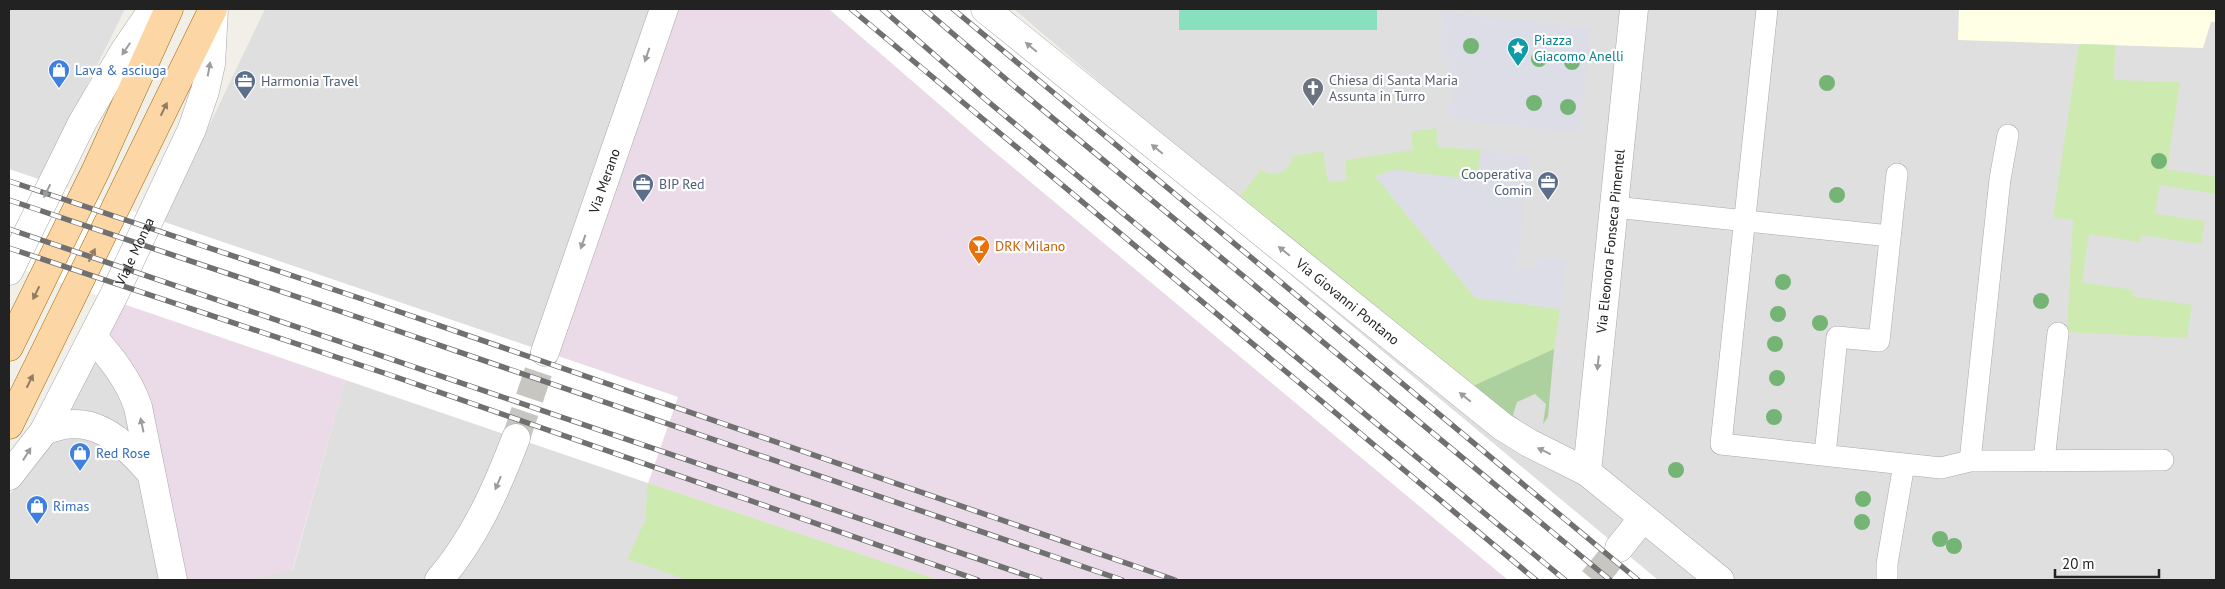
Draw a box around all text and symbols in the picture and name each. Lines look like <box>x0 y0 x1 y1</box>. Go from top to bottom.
place label: Piazza Giacomo Anelli <box>1534 31 1624 65</box>
place icon: Piazza Giacomo Anelli <box>1506 36 1530 67</box>
one-way arrow <box>121 42 131 56</box>
one-way arrow <box>1025 42 1037 53</box>
one-way arrow <box>643 47 651 62</box>
shop icon: Lava & asciuga <box>47 58 71 89</box>
one-way arrow <box>206 60 214 76</box>
place label: Lava & asciuga <box>75 61 166 79</box>
office icon: Harmonia Travel <box>233 69 257 100</box>
place label: Chiesa di Santa Maria Assunta in Turro <box>1329 71 1458 105</box>
place label: Harmonia Travel <box>261 72 358 90</box>
church icon: Chiesa di Santa Maria Assunta in Turro <box>1301 76 1325 107</box>
one-way arrow <box>160 102 168 116</box>
one-way arrow <box>1151 144 1164 155</box>
street label: Via Merano <box>584 146 624 217</box>
street label: Via Eleonora Fonseca Pimentel <box>1592 148 1629 335</box>
place label: Cooperativa Comin <box>1461 165 1532 199</box>
office icon: Cooperativa Comin <box>1536 170 1560 201</box>
office icon: BIP Red <box>631 172 655 203</box>
place label: BIP Red <box>659 175 705 193</box>
one-way arrow <box>43 184 51 198</box>
street label: Viale Monza <box>110 215 158 289</box>
one-way arrow <box>579 234 586 249</box>
bar icon: DRK Milano <box>967 234 991 265</box>
place label: DRK Milano <box>995 237 1065 255</box>
one-way arrow <box>1278 245 1291 256</box>
one-way arrow <box>88 247 96 262</box>
street label: Via Giovanni Pontano <box>1291 254 1403 349</box>
one-way arrow <box>32 285 40 300</box>
one-way arrow <box>1594 355 1602 371</box>
one-way arrow <box>26 374 34 388</box>
one-way arrow <box>1459 391 1472 402</box>
one-way arrow <box>138 417 146 433</box>
shop icon: Red Rose <box>68 441 92 472</box>
place label: Red Rose <box>96 444 150 462</box>
one-way arrow <box>22 447 31 460</box>
one-way arrow <box>1537 447 1551 455</box>
one-way arrow <box>494 476 502 490</box>
shop icon: Rimas <box>25 494 49 525</box>
place label: Rimas <box>53 497 89 515</box>
scale bar <box>2055 546 2159 578</box>
text: 20 m <box>2062 554 2095 573</box>

